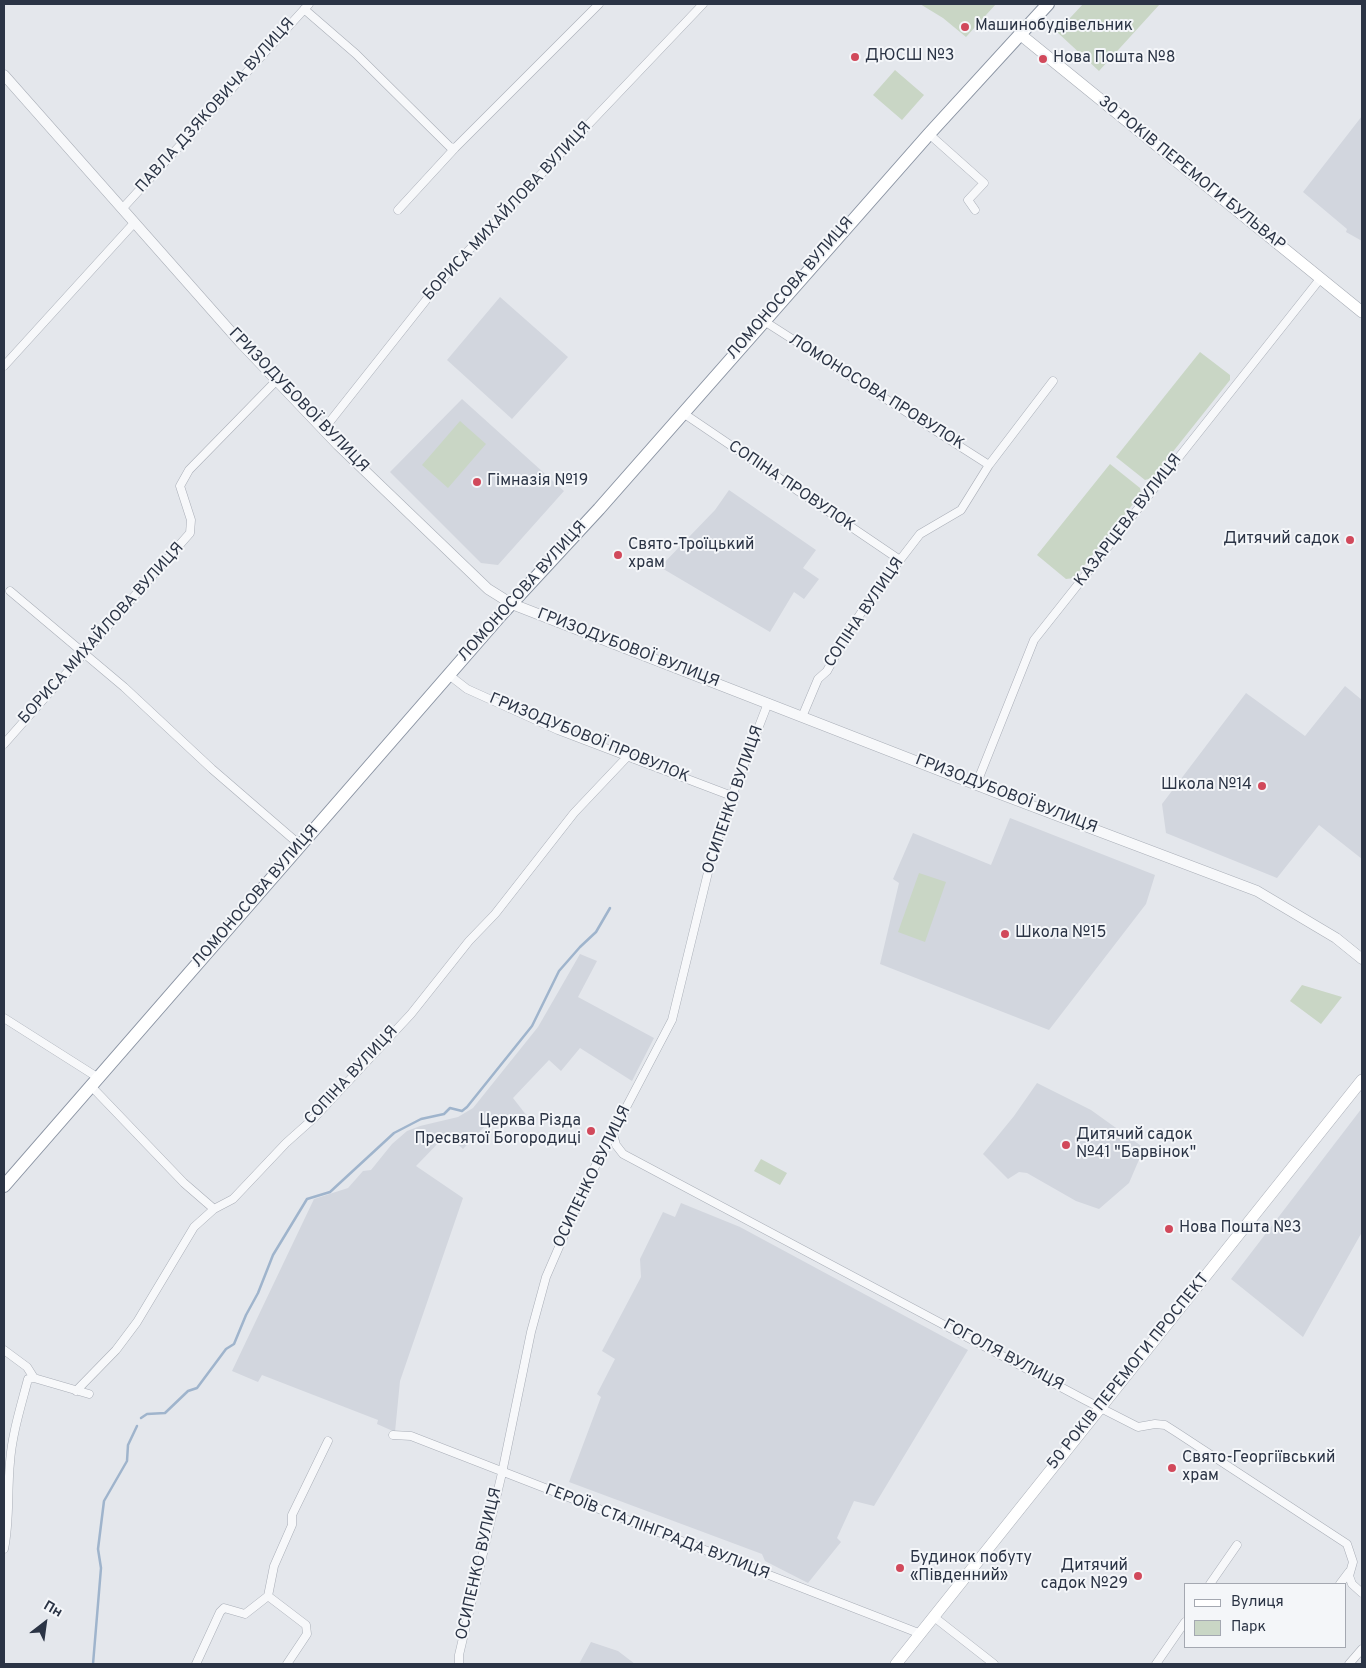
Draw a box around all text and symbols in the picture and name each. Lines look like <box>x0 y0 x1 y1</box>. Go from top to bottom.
street label: ПАВЛА ДЗЯКОВИЧА ВУЛИЦЯ <box>132 15 300 197</box>
place label: Машинобудівельник <box>975 17 1133 37</box>
marker: Машинобудівельник <box>959 21 971 33</box>
place label: ДЮСШ №3 <box>865 47 954 67</box>
place label: Нова Пошта №8 <box>1053 49 1175 69</box>
marker: ДЮСШ №3 <box>849 51 861 63</box>
marker: Нова Пошта №8 <box>1037 53 1049 65</box>
street label: 30 РОКІВ ПЕРЕМОГИ БУЛЬВАР <box>1094 93 1288 255</box>
street label: БОРИСА МИХАЙЛОВА ВУЛИЦЯ <box>420 119 596 305</box>
street label: ЛОМОНОСОВА ВУЛИЦЯ <box>724 214 858 364</box>
street label: ГРИЗОДУБОВОЇ ВУЛИЦЯ <box>224 325 372 477</box>
street label: ЛОМОНОСОВА ПРОВУЛОК <box>785 331 967 455</box>
street label: СОПІНА ПРОВУЛОК <box>724 437 858 537</box>
street label: КАЗАРЦЕВА ВУЛИЦЯ <box>1071 451 1187 591</box>
place label: Гімназія №19 <box>487 472 588 492</box>
marker: Гімназія №19 <box>471 476 483 488</box>
street label: ЛОМОНОСОВА ВУЛИЦЯ <box>455 518 591 666</box>
place label: Дитячий садок <box>1223 530 1340 550</box>
marker: Дитячий садок <box>1344 534 1356 546</box>
place label: Свято-Троїцький храм <box>628 536 754 574</box>
street label: БОРИСА МИХАЙЛОВА ВУЛИЦЯ <box>15 539 189 729</box>
marker: Свято-Троїцький храм <box>612 549 624 561</box>
street label: СОПІНА ВУЛИЦЯ <box>821 554 909 672</box>
street label: ГРИЗОДУБОВОЇ ВУЛИЦЯ <box>534 605 722 693</box>
street label: ГРИЗОДУБОВОЇ ПРОВУЛОК <box>486 690 692 788</box>
street label: ОСИПЕНКО ВУЛИЦЯ <box>700 723 768 877</box>
street label: ГРИЗОДУБОВОЇ ВУЛИЦЯ <box>912 751 1100 839</box>
place label: Школа №14 <box>1161 776 1252 796</box>
marker: Школа №14 <box>1256 780 1268 792</box>
street label: ЛОМОНОСОВА ВУЛИЦЯ <box>189 822 323 972</box>
place label: Школа №15 <box>1015 924 1106 944</box>
marker: Школа №15 <box>999 928 1011 940</box>
street label: СОПІНА ВУЛИЦЯ <box>301 1023 403 1129</box>
street label: ОСИПЕНКО ВУЛИЦЯ <box>550 1103 636 1251</box>
place label: Церква Різда Пресвятої Богородиці <box>415 1112 581 1150</box>
marker: Церква Різда Пресвятої Богородиці <box>585 1125 597 1137</box>
place label: Дитячий садок №41 "Барвінок" <box>1076 1126 1196 1164</box>
marker: Дитячий садок №41 "Барвінок" <box>1060 1139 1072 1151</box>
place label: Нова Пошта №3 <box>1179 1219 1301 1239</box>
marker: Нова Пошта №3 <box>1163 1223 1175 1235</box>
street label: 50 РОКІВ ПЕРЕМОГИ ПРОСПЕКТ <box>1044 1270 1214 1474</box>
street label: ГОГОЛЯ ВУЛИЦЯ <box>939 1316 1067 1396</box>
place label: Свято-Георгіївський храм <box>1182 1449 1335 1487</box>
marker: Свято-Георгіївський храм <box>1166 1462 1178 1474</box>
street label: ГЕРОЇВ СТАЛІНГРАДА ВУЛИЦЯ <box>542 1481 772 1585</box>
street label: ОСИПЕНКО ВУЛИЦЯ <box>453 1486 507 1642</box>
place label: Будинок побуту «Південний» <box>910 1549 1032 1587</box>
place label: Дитячий садок №29 <box>1041 1557 1128 1595</box>
marker: Будинок побуту «Південний» <box>894 1562 906 1574</box>
marker: Дитячий садок №29 <box>1132 1570 1144 1582</box>
legend <box>1184 1583 1346 1648</box>
text: Вулиця <box>1231 1593 1284 1612</box>
text: Пн <box>40 1597 65 1622</box>
north arrow <box>20 1598 70 1648</box>
text: Парк <box>1231 1618 1266 1637</box>

